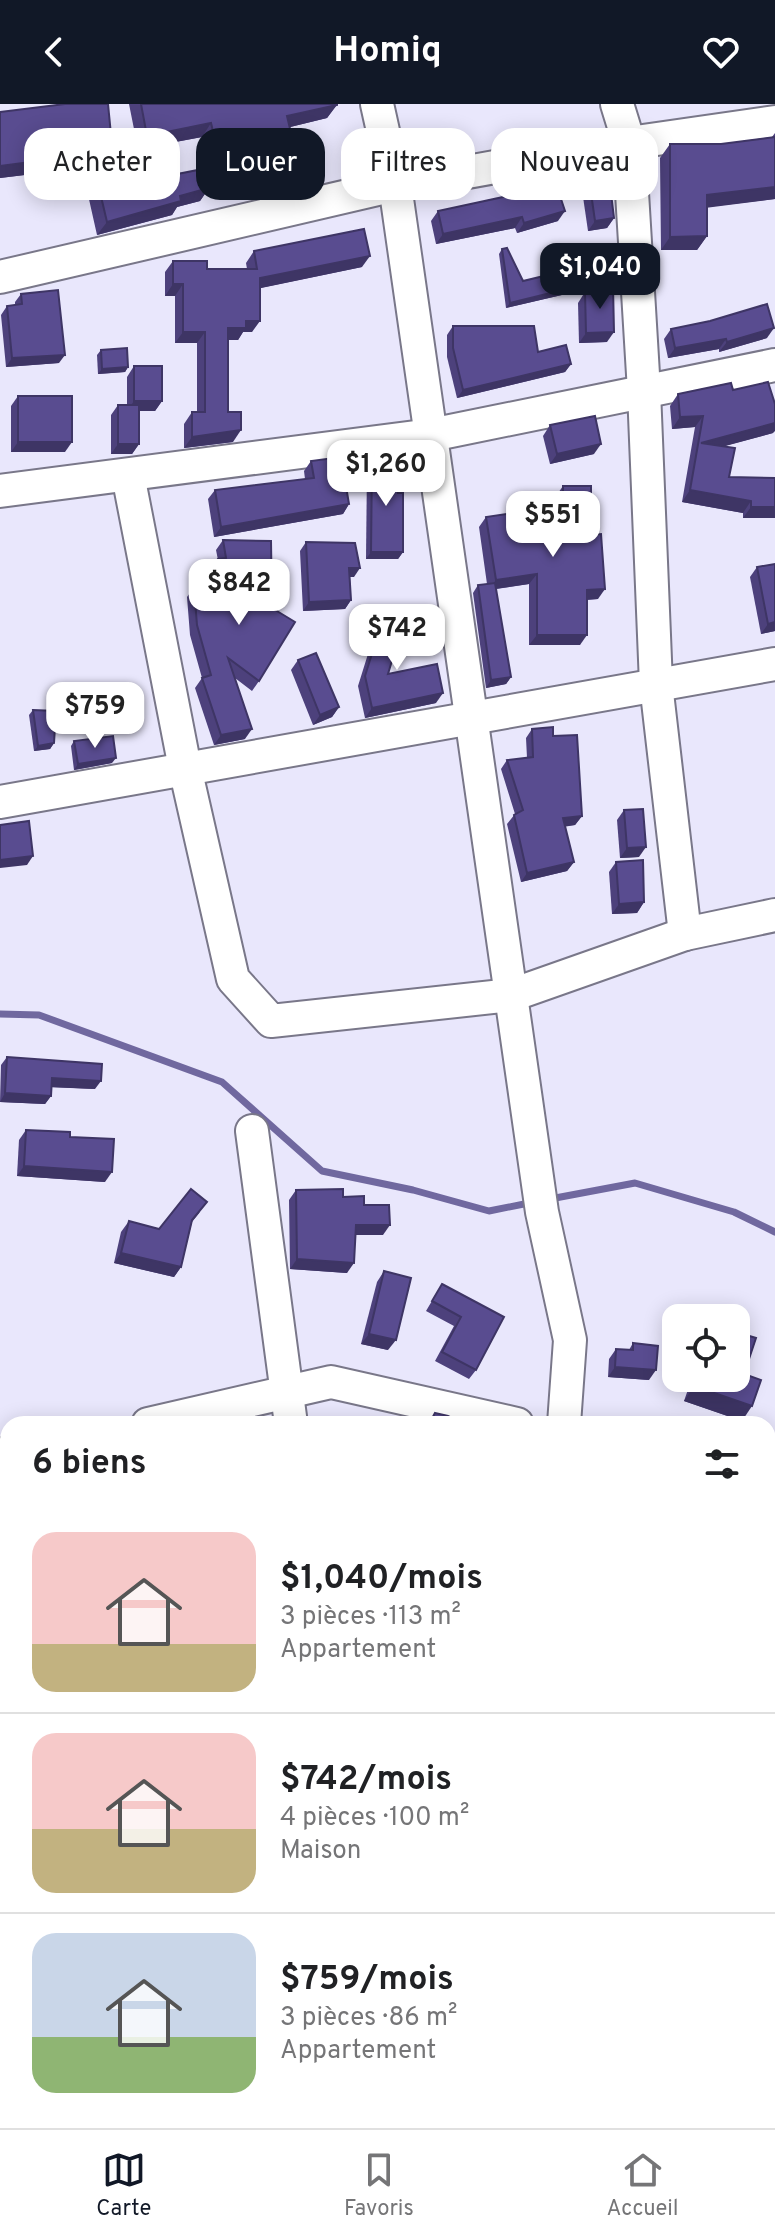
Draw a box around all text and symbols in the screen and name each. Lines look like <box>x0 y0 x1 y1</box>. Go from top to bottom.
text: Homiq <box>333 29 442 75</box>
icon: back <box>32 30 76 74</box>
icon: heart <box>699 30 743 74</box>
chip: Acheter <box>24 128 180 200</box>
chip: Louer <box>196 128 325 200</box>
chip: Filtres <box>341 128 475 200</box>
chip: Nouveau <box>491 128 658 200</box>
pin: $1,040 <box>535 243 665 311</box>
text: $1,040 <box>558 252 642 285</box>
pin: $1,260 <box>321 440 451 508</box>
text: $1,260 <box>345 449 427 482</box>
pin: $551 <box>506 491 600 559</box>
text: $551 <box>524 500 582 533</box>
pin: $842 <box>192 559 286 627</box>
text: $842 <box>207 568 271 601</box>
pin: $742 <box>350 604 444 672</box>
text: $742 <box>367 613 427 646</box>
pin: $759 <box>48 682 142 750</box>
text: $759 <box>64 691 126 724</box>
map controls <box>662 1304 750 1392</box>
button: locate <box>662 1304 750 1392</box>
icon: filters <box>700 1442 744 1486</box>
text: 6 biens <box>32 1443 147 1486</box>
text: $1,040/mois <box>280 1558 483 1601</box>
icon: home <box>96 1564 192 1660</box>
text: 3 pièces · 113 m² <box>280 1601 461 1634</box>
text: Appartement <box>280 1634 436 1667</box>
text: $742/mois <box>280 1759 452 1802</box>
icon: home <box>96 1765 192 1861</box>
text: 4 pièces · 100 m² <box>280 1802 469 1835</box>
text: Maison <box>280 1835 361 1868</box>
text: $759/mois <box>280 1959 454 2002</box>
icon: home <box>96 1965 192 2061</box>
text: 3 pièces · 86 m² <box>280 2002 457 2035</box>
text: Appartement <box>280 2035 436 2068</box>
tab: Carte <box>96 2148 151 2223</box>
tab: Favoris <box>344 2148 414 2223</box>
tab: Accueil <box>606 2148 679 2223</box>

